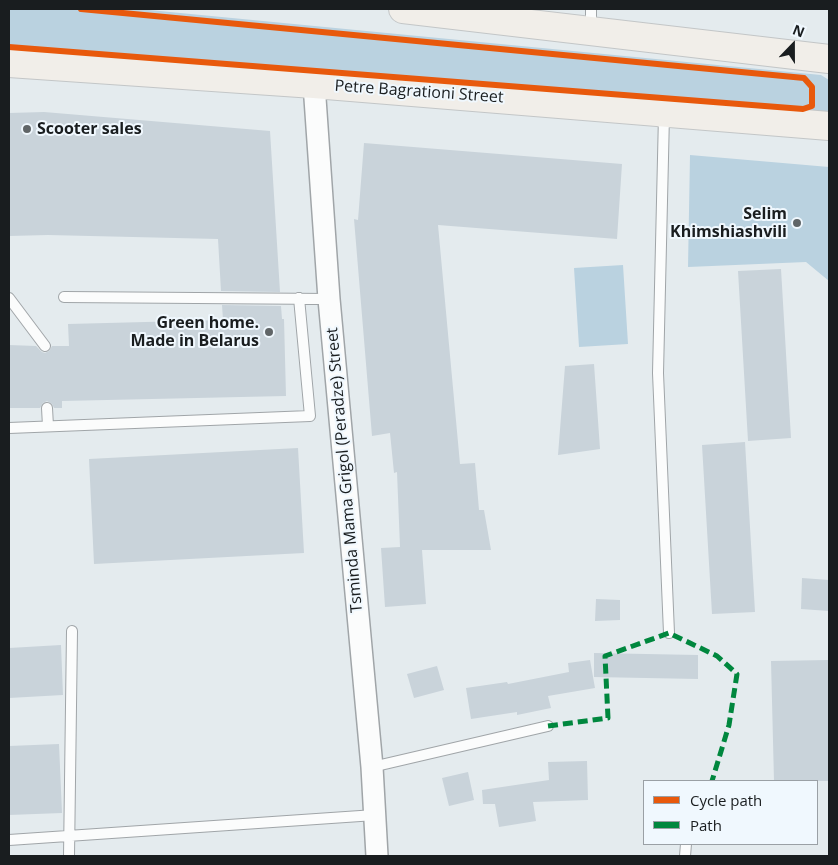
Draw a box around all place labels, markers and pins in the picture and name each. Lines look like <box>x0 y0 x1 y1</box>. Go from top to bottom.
place label: Scooter sales <box>37 119 142 139</box>
marker: Scooter sales <box>21 123 33 135</box>
place label: Selim Khimshiashvili <box>670 204 787 242</box>
marker: Selim Khimshiashvili <box>791 217 803 229</box>
place label: Green home. Made in Belarus <box>130 313 259 351</box>
marker: Green home. Made in Belarus <box>263 326 275 338</box>

